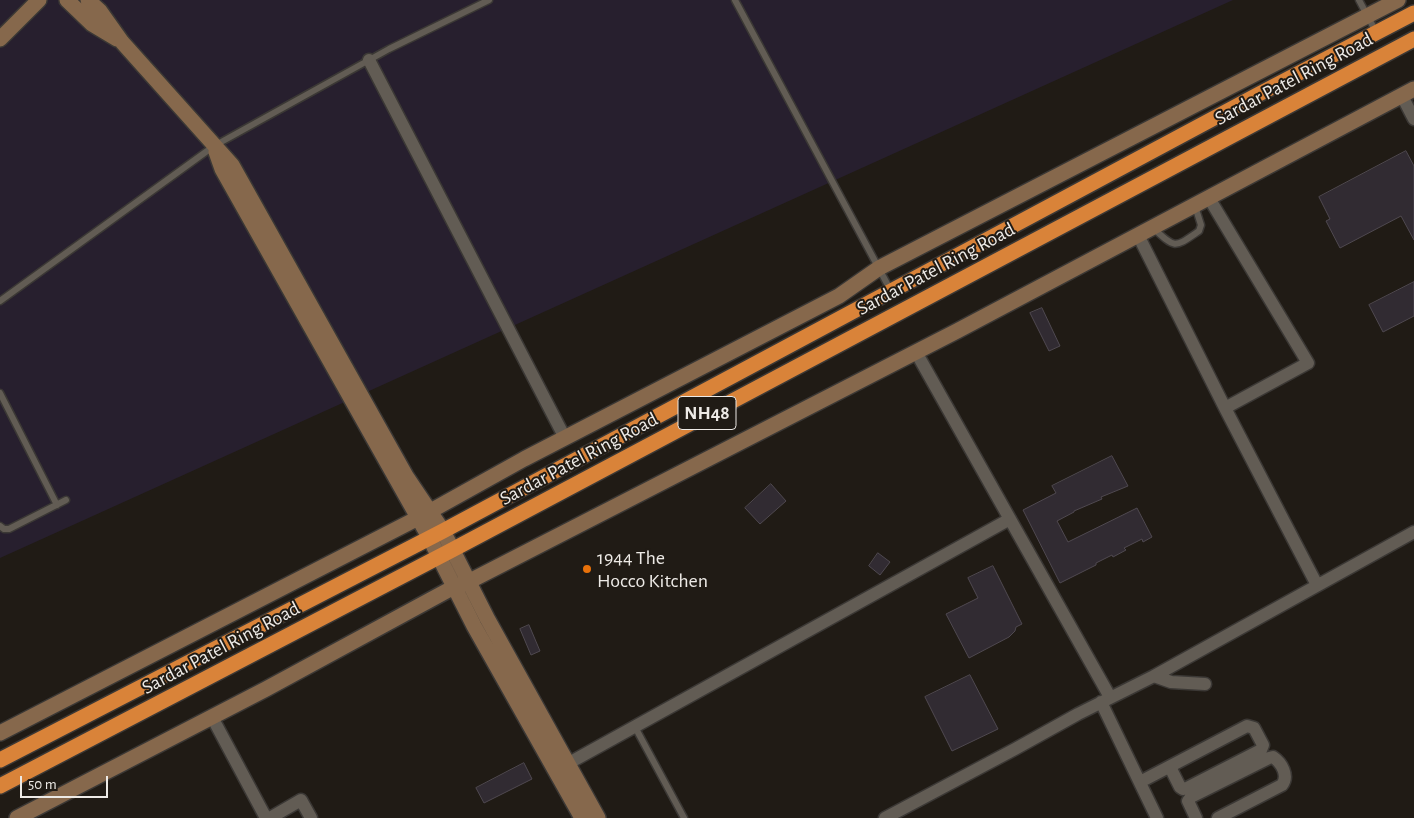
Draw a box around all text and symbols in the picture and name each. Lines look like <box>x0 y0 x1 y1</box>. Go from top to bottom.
street label: Sardar Patel Ring Road <box>1211 27 1377 131</box>
street label: Sardar Patel Ring Road <box>853 217 1019 321</box>
road number: NH48 <box>678 396 736 429</box>
street label: Sardar Patel Ring Road <box>496 407 662 511</box>
place label: 1944 The Hocco Kitchen <box>597 546 708 593</box>
marker: 1944 The Hocco Kitchen <box>581 563 593 575</box>
street label: Sardar Patel Ring Road <box>138 596 304 700</box>
scale bar <box>22 766 110 798</box>
text: 50 m <box>28 777 57 792</box>

